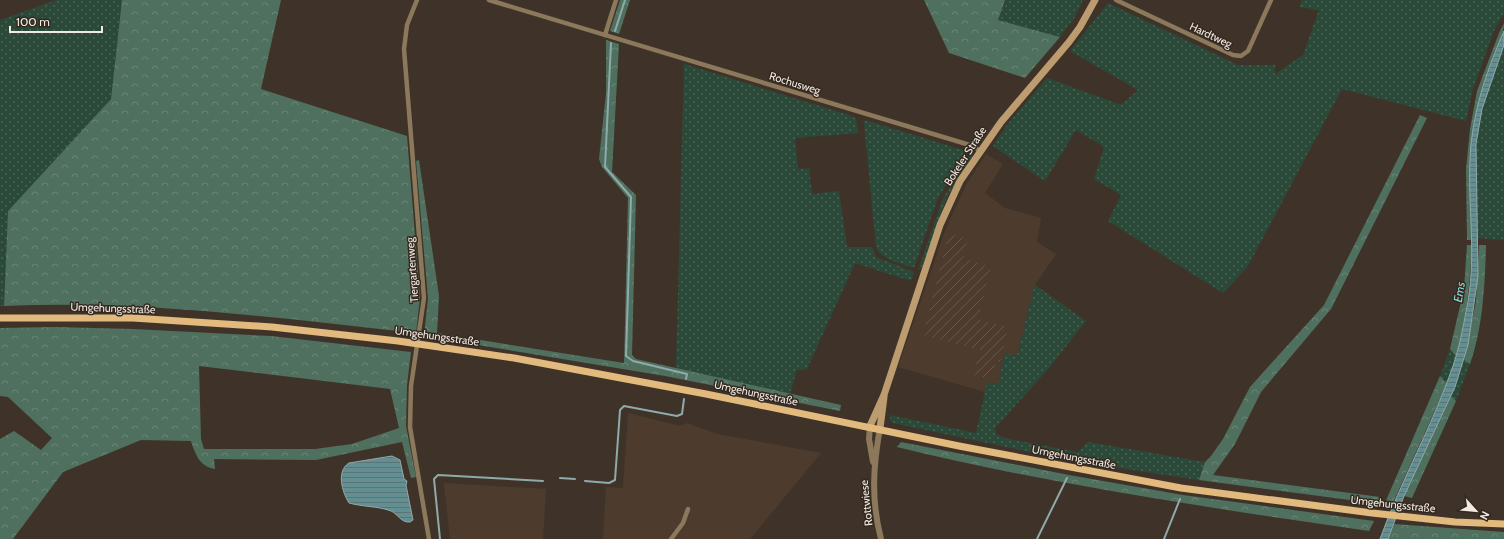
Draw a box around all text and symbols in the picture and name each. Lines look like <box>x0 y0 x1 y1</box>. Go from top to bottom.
scale bar <box>10 8 102 34</box>
text: 100 m <box>16 14 50 29</box>
street label: Hardtweg <box>1188 19 1235 51</box>
street label: Rochusweg <box>768 69 823 98</box>
street label: Bokeler Straße <box>941 124 989 188</box>
street label: Tiergartenweg <box>403 236 421 303</box>
water label: Ems <box>1450 280 1468 303</box>
street label: Umgehungsstraße <box>70 300 156 316</box>
street label: Umgehungsstraße <box>394 323 481 349</box>
street label: Umgehungsstraße <box>713 377 800 409</box>
street label: Umgehungsstraße <box>1031 442 1118 472</box>
street label: Rottwiese <box>857 479 875 527</box>
north arrow <box>1456 491 1496 531</box>
street label: Umgehungsstraße <box>1350 493 1437 515</box>
text: N <box>1477 509 1493 522</box>

